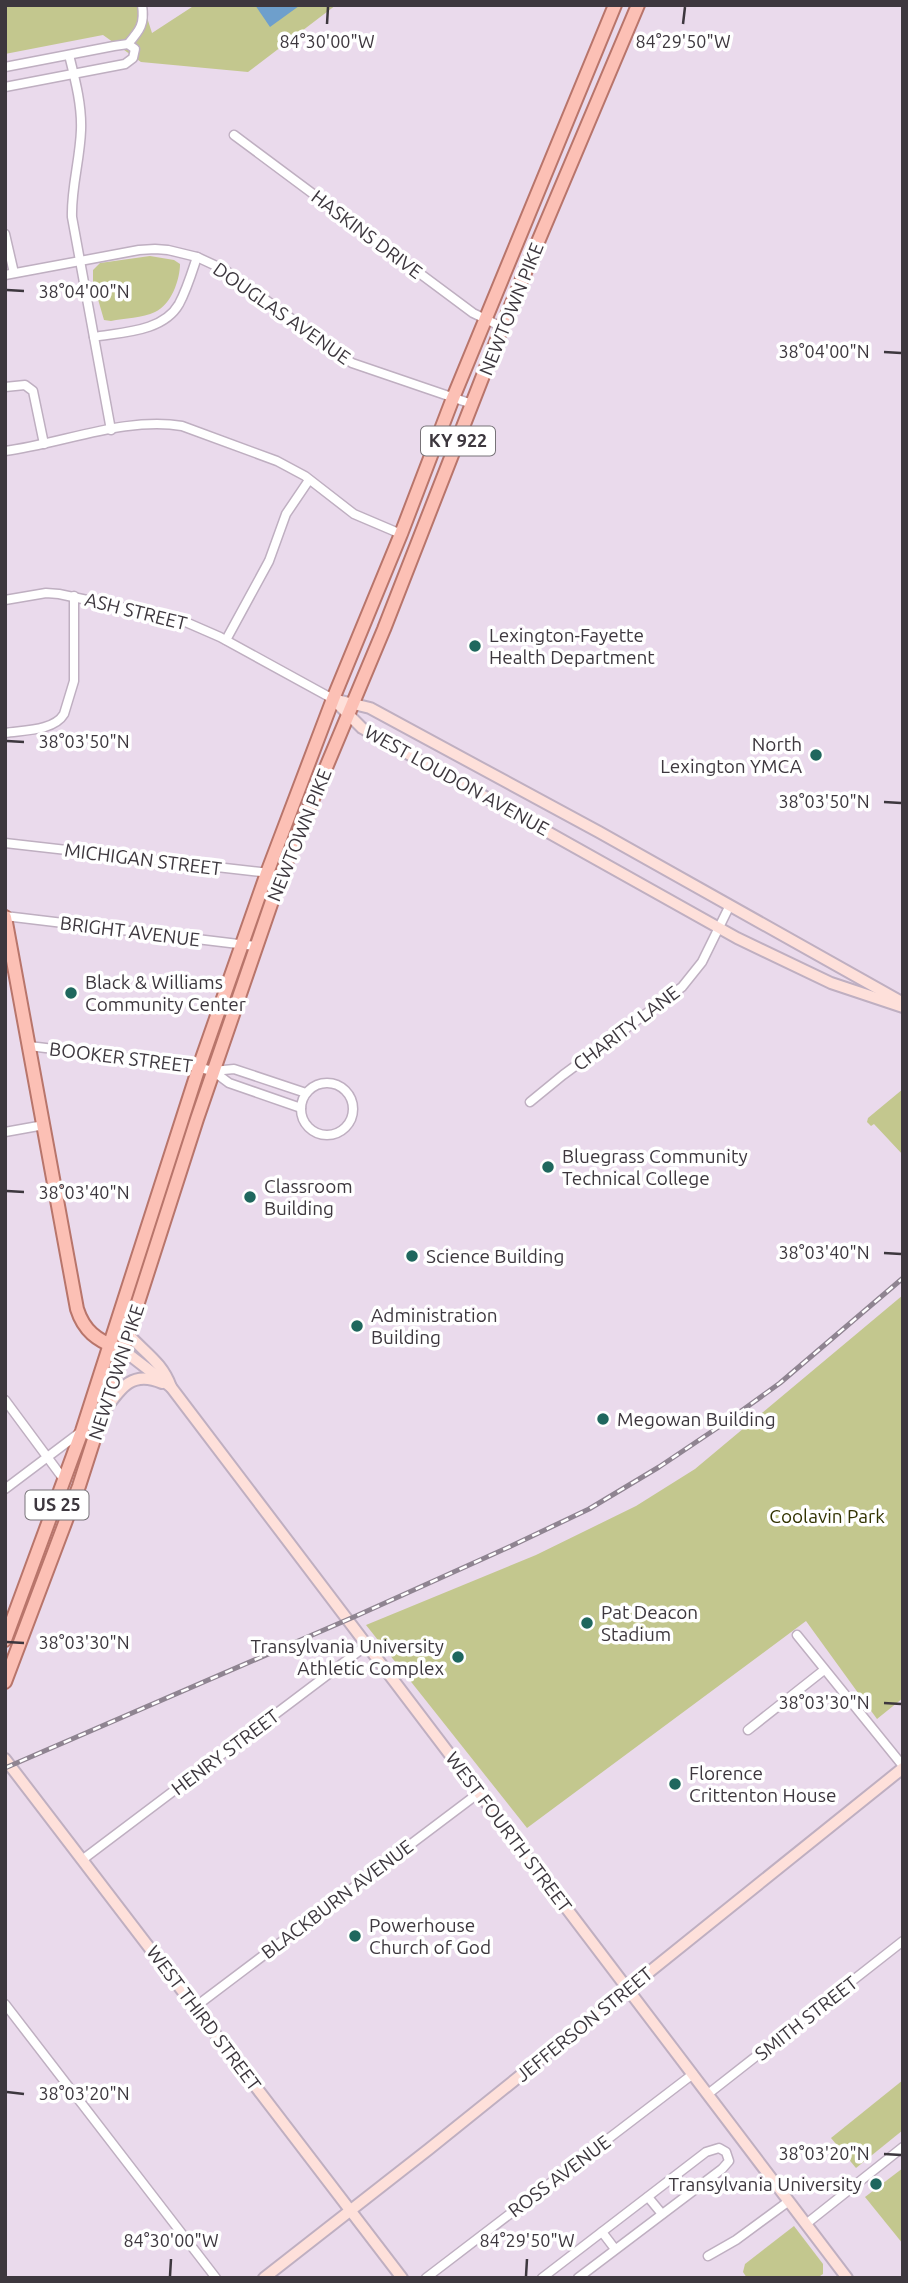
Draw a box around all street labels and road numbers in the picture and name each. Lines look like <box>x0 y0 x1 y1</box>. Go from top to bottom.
street label: HASKINS DRIVE <box>307 185 427 283</box>
street label: NEWTOWN PIKE <box>474 239 548 379</box>
street label: DOUGLAS AVENUE <box>209 257 355 369</box>
road number: KY 922 <box>421 426 495 456</box>
street label: ASH STREET <box>83 588 190 634</box>
street label: WEST LOUDON AVENUE <box>361 720 553 840</box>
street label: NEWTOWN PIKE <box>262 765 336 905</box>
street label: MICHIGAN STREET <box>63 838 223 880</box>
street label: BRIGHT AVENUE <box>59 911 201 951</box>
street label: CHARITY LANE <box>569 981 683 1075</box>
street label: BOOKER STREET <box>48 1037 194 1077</box>
street label: NEWTOWN PIKE <box>84 1302 148 1442</box>
road number: US 25 <box>25 1490 88 1520</box>
street label: HENRY STREET <box>167 1704 283 1800</box>
street label: WEST FOURTH STREET <box>442 1748 577 1917</box>
street label: BLACKBURN AVENUE <box>257 1835 417 1963</box>
street label: WEST THIRD STREET <box>142 1941 266 2095</box>
street label: JEFFERSON STREET <box>511 1962 657 2086</box>
street label: SMITH STREET <box>750 1971 862 2065</box>
street label: ROSS AVENUE <box>504 2130 614 2222</box>

